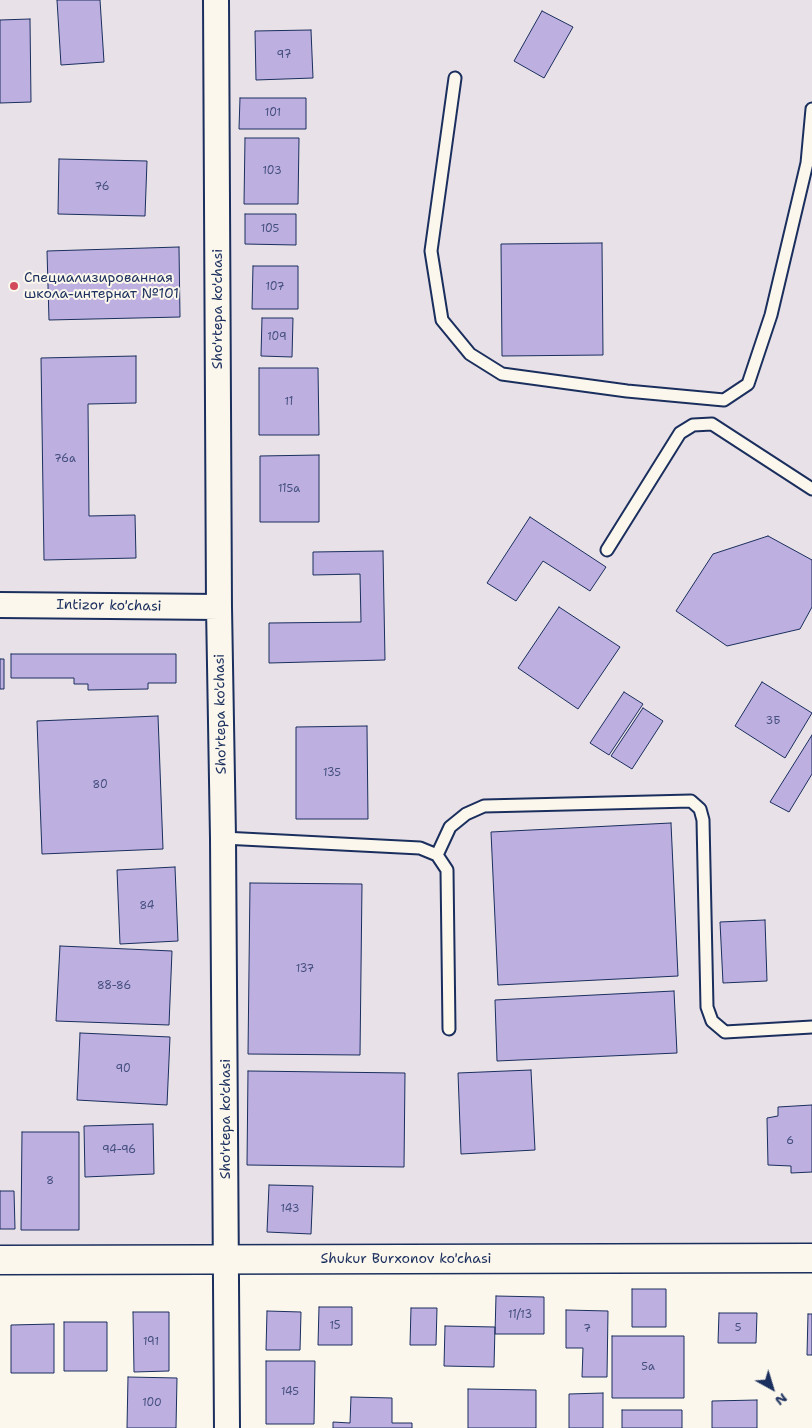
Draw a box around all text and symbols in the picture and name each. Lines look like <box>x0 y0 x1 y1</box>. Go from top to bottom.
house number: 97 <box>277 48 291 62</box>
house number: 101 <box>265 106 281 120</box>
house number: 103 <box>262 164 282 178</box>
house number: 76 <box>95 180 109 194</box>
house number: 105 <box>261 222 279 236</box>
street label: Sho'rtepa ko'chasi <box>210 249 226 369</box>
place label: Специализированная школа-интернат №101 <box>24 270 179 302</box>
marker: Специализированная школа-интернат №101 <box>8 280 20 292</box>
house number: 107 <box>265 280 285 294</box>
house number: 109 <box>267 330 287 344</box>
house number: 11 <box>285 395 293 409</box>
house number: 76а <box>54 452 76 466</box>
house number: 115а <box>278 482 300 496</box>
street label: Intizor ko'chasi <box>56 597 162 615</box>
street label: Sho'rtepa ko'chasi <box>212 654 230 774</box>
house number: 3Б <box>766 714 780 728</box>
house number: 135 <box>323 766 341 780</box>
house number: 80 <box>92 778 108 792</box>
house number: 84 <box>140 899 154 913</box>
house number: 137 <box>296 962 314 976</box>
house number: 88-86 <box>97 979 131 993</box>
street label: Sho'rtepa ko'chasi <box>218 1059 234 1179</box>
house number: 90 <box>115 1062 131 1076</box>
house number: 6 <box>786 1134 794 1148</box>
house number: 94-96 <box>102 1143 136 1157</box>
house number: 8 <box>46 1174 54 1188</box>
house number: 143 <box>281 1202 299 1216</box>
street label: Shukur Burxonov ko'chasi <box>320 1251 492 1267</box>
house number: 11/13 <box>508 1308 532 1322</box>
house number: 15 <box>329 1319 341 1333</box>
house number: 5 <box>735 1321 741 1335</box>
house number: 7 <box>583 1322 591 1336</box>
house number: 191 <box>143 1335 159 1349</box>
house number: 5а <box>641 1360 655 1374</box>
north arrow <box>747 1363 797 1413</box>
house number: 145 <box>281 1385 299 1399</box>
text: N <box>771 1389 791 1410</box>
house number: 100 <box>142 1396 162 1410</box>

